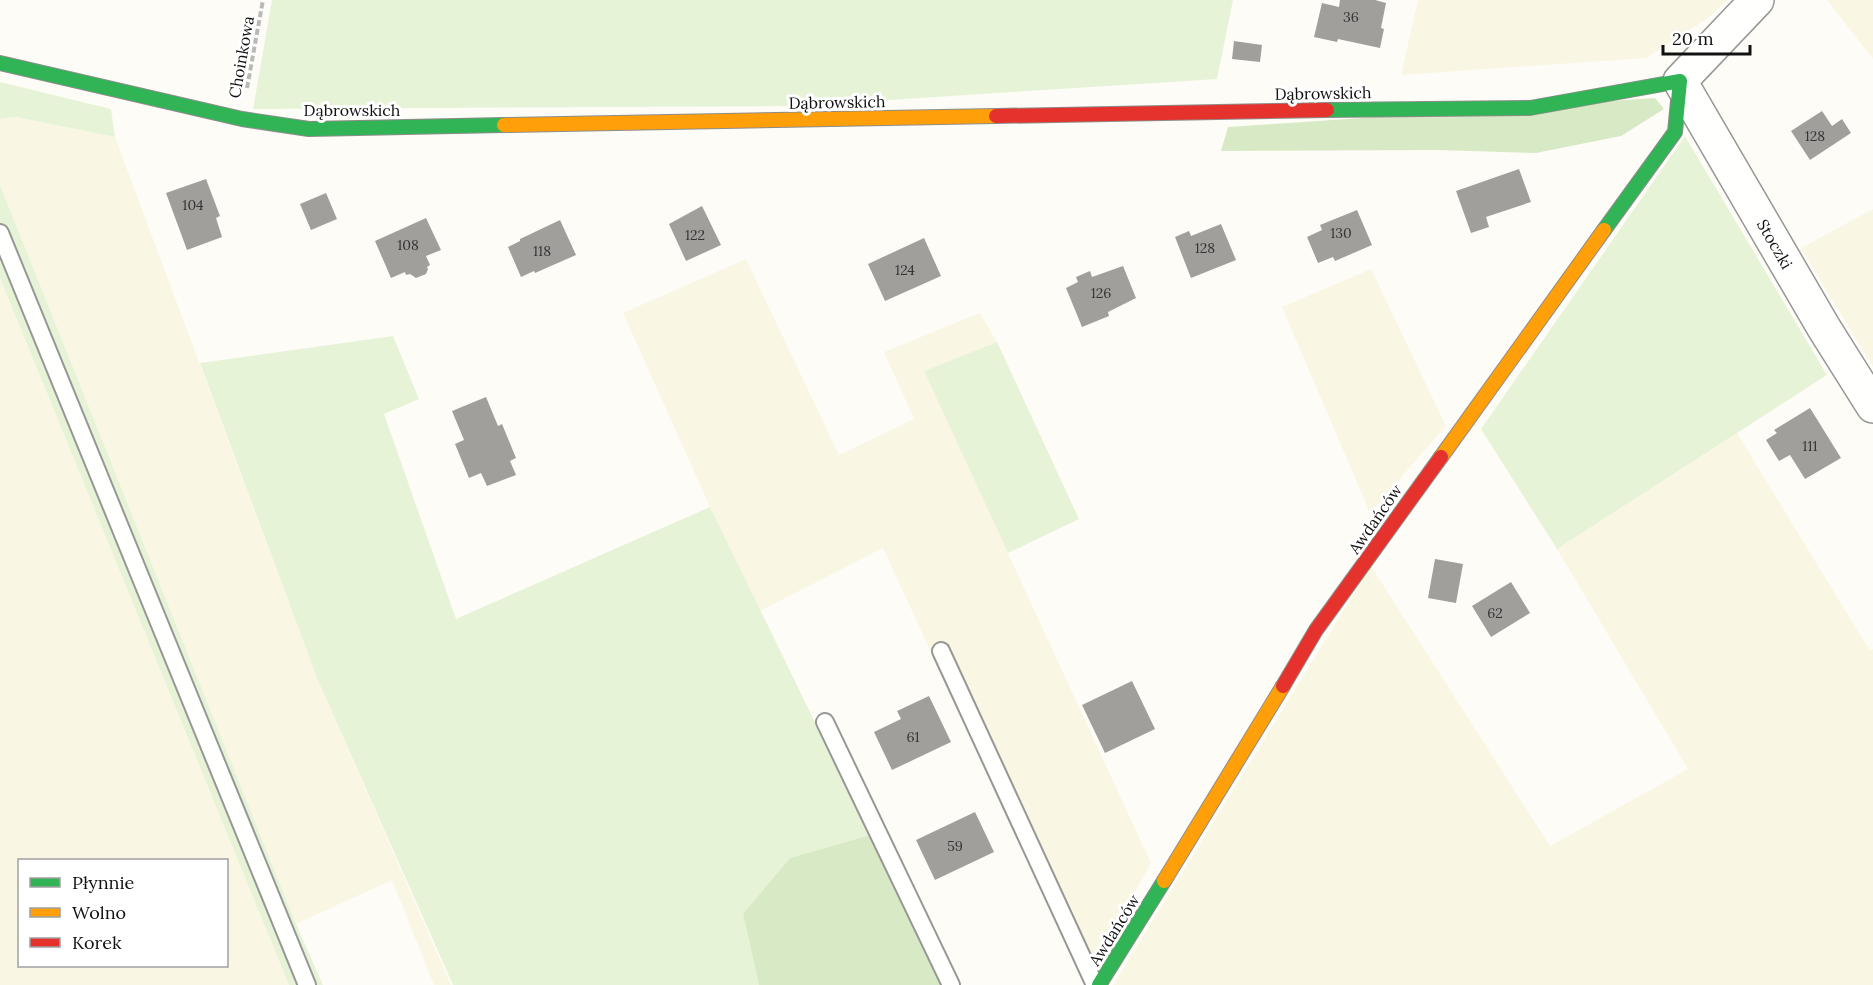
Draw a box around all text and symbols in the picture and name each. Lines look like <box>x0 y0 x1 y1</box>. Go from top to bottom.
house number: 36 <box>1343 8 1359 26</box>
street label: Choinkowa <box>224 14 258 100</box>
scale bar <box>1663 18 1750 56</box>
text: 20 m <box>1672 27 1714 50</box>
street label: Dąbrowskich <box>1274 82 1372 104</box>
street label: Dąbrowskich <box>788 91 886 113</box>
street label: Dąbrowskich <box>304 100 401 120</box>
house number: 128 <box>1805 127 1825 145</box>
house number: 104 <box>182 196 204 214</box>
street label: Stoczki <box>1753 216 1797 272</box>
house number: 130 <box>1330 224 1352 242</box>
house number: 122 <box>685 226 705 244</box>
house number: 108 <box>397 236 419 254</box>
house number: 128 <box>1195 239 1215 257</box>
house number: 118 <box>533 242 551 260</box>
house number: 124 <box>895 261 915 279</box>
house number: 126 <box>1091 284 1111 302</box>
house number: 111 <box>1802 437 1818 455</box>
street label: Awdańców <box>1343 480 1406 558</box>
house number: 62 <box>1487 604 1503 622</box>
house number: 61 <box>906 728 920 746</box>
house number: 59 <box>947 837 963 855</box>
legend <box>18 859 228 967</box>
text: Płynnie <box>72 871 135 894</box>
street label: Awdańców <box>1084 890 1144 970</box>
text: Wolno <box>72 901 126 924</box>
text: Korek <box>72 931 122 954</box>

